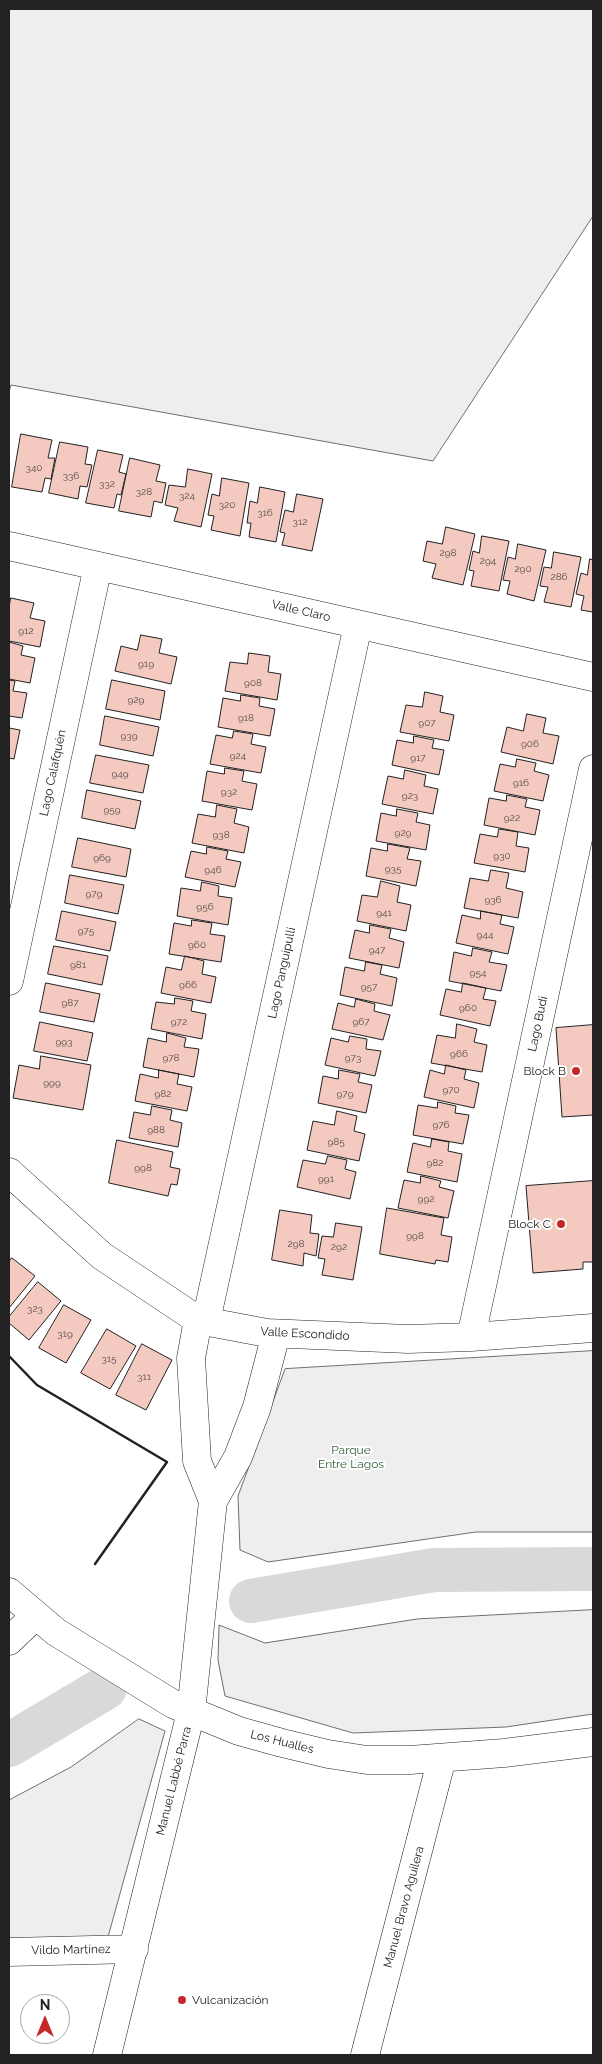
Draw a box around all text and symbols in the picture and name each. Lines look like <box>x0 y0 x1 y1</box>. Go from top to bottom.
house number: 340 <box>26 462 42 474</box>
house number: 336 <box>63 470 79 482</box>
house number: 332 <box>99 478 115 490</box>
house number: 328 <box>136 486 152 498</box>
house number: 324 <box>179 490 195 502</box>
house number: 320 <box>219 499 235 511</box>
house number: 316 <box>257 507 273 519</box>
house number: 312 <box>293 516 307 528</box>
house number: 298 <box>440 547 456 559</box>
house number: 294 <box>480 555 496 567</box>
house number: 290 <box>514 563 532 575</box>
house number: 286 <box>550 571 568 583</box>
street label: Valle Claro <box>270 597 332 625</box>
house number: 912 <box>18 625 34 637</box>
house number: 919 <box>138 658 154 670</box>
house number: 908 <box>244 677 262 689</box>
house number: 929 <box>128 694 144 706</box>
house number: 918 <box>238 712 254 724</box>
house number: 907 <box>418 717 436 729</box>
street label: Lago Calafquén <box>37 728 69 818</box>
house number: 939 <box>120 730 138 742</box>
house number: 906 <box>521 738 539 750</box>
house number: 924 <box>230 750 246 762</box>
house number: 917 <box>410 752 426 764</box>
house number: 949 <box>111 768 129 780</box>
house number: 916 <box>513 777 529 789</box>
house number: 932 <box>221 786 237 798</box>
house number: 923 <box>402 790 418 802</box>
house number: 959 <box>103 804 121 816</box>
house number: 922 <box>504 812 520 824</box>
house number: 929 <box>395 827 411 839</box>
house number: 938 <box>212 829 230 841</box>
house number: 930 <box>493 850 511 862</box>
house number: 969 <box>93 852 111 864</box>
house number: 935 <box>385 863 401 875</box>
house number: 946 <box>204 864 222 876</box>
house number: 979 <box>86 888 102 900</box>
house number: 936 <box>484 894 502 906</box>
house number: 956 <box>196 901 214 913</box>
house number: 941 <box>376 907 392 919</box>
house number: 975 <box>78 925 94 937</box>
street label: Lago Panguipulli <box>265 926 299 1020</box>
house number: 944 <box>477 929 493 941</box>
house number: 960 <box>188 939 206 951</box>
house number: 947 <box>369 944 385 956</box>
house number: 981 <box>70 959 86 971</box>
house number: 954 <box>470 967 486 979</box>
house number: 966 <box>179 979 197 991</box>
house number: 957 <box>361 981 377 993</box>
street label: Lago Budi <box>525 995 551 1053</box>
house number: 987 <box>61 997 79 1009</box>
house number: 960 <box>459 1002 477 1014</box>
house number: 972 <box>171 1016 187 1028</box>
house number: 967 <box>352 1016 370 1028</box>
house number: 993 <box>55 1036 73 1048</box>
house number: 966 <box>450 1048 468 1060</box>
house number: 978 <box>162 1052 180 1064</box>
house number: 973 <box>345 1052 361 1064</box>
place label: Block B <box>524 1064 566 1078</box>
marker: Block B <box>570 1065 582 1077</box>
house number: 999 <box>43 1077 61 1089</box>
house number: 970 <box>442 1084 460 1096</box>
house number: 982 <box>155 1088 171 1100</box>
house number: 979 <box>337 1088 353 1100</box>
house number: 976 <box>432 1119 450 1131</box>
house number: 988 <box>147 1124 165 1136</box>
house number: 985 <box>327 1136 345 1148</box>
house number: 982 <box>427 1157 443 1169</box>
house number: 998 <box>134 1162 152 1174</box>
house number: 991 <box>318 1173 334 1185</box>
house number: 992 <box>418 1193 434 1205</box>
place label: Block C <box>508 1217 551 1231</box>
marker: Block C <box>555 1218 567 1230</box>
house number: 998 <box>406 1230 424 1242</box>
house number: 298 <box>288 1238 304 1250</box>
house number: 292 <box>331 1241 347 1253</box>
house number: 323 <box>27 1303 43 1315</box>
street label: Valle Escondido <box>260 1324 350 1344</box>
house number: 319 <box>57 1328 73 1340</box>
house number: 315 <box>101 1353 117 1365</box>
house number: 311 <box>137 1371 151 1383</box>
park label: Parque Entre Lagos <box>318 1443 384 1471</box>
street label: Manuel Labbé Parra <box>153 1725 195 1837</box>
street label: Los Hualles <box>249 1727 315 1757</box>
street label: Manuel Bravo Aguilera <box>381 1845 427 1969</box>
street label: Vildo Martínez <box>31 1942 111 1958</box>
place label: Vulcanización <box>192 1993 269 2007</box>
north arrow <box>20 1994 70 2044</box>
marker: Vulcanización <box>176 1994 188 2006</box>
text: N <box>40 1997 50 2013</box>

